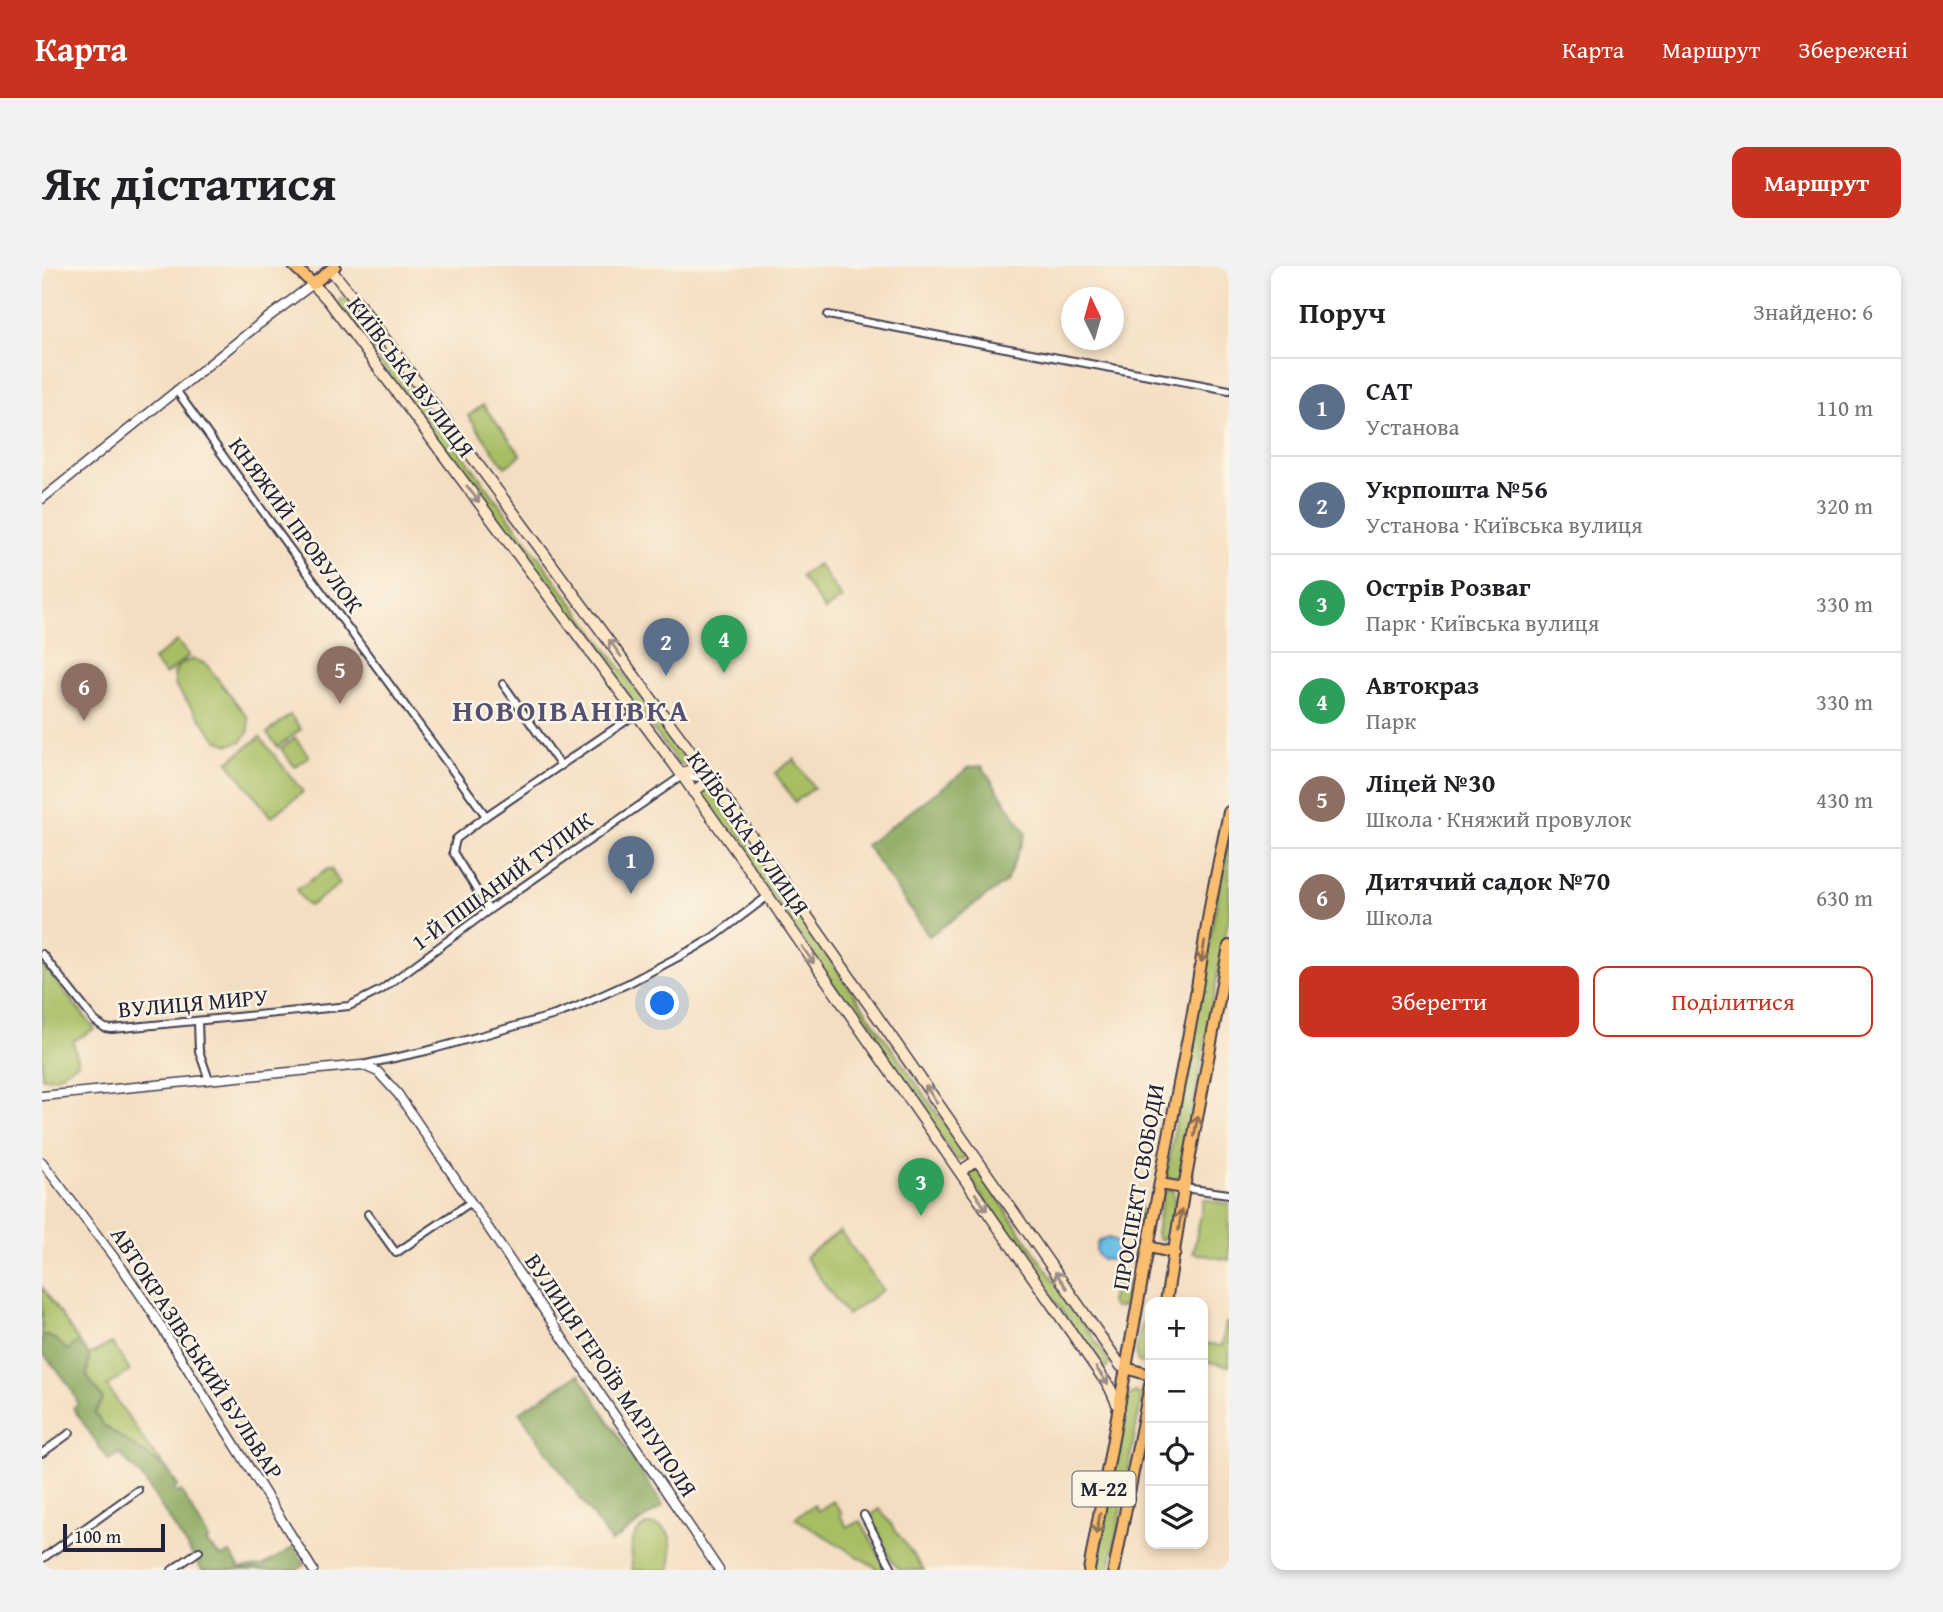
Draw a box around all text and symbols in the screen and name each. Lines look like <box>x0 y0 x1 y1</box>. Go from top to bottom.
text: Карта <box>35 25 127 73</box>
text: Карта <box>1562 32 1624 67</box>
text: Маршрут <box>1662 32 1760 67</box>
text: Збережені <box>1798 32 1908 67</box>
text: Як дістатися <box>42 146 336 218</box>
button: Маршрут <box>1732 147 1901 218</box>
north arrow <box>1061 287 1124 350</box>
street label: КИЇВСЬКА ВУЛИЦЯ <box>340 289 483 464</box>
text: Поруч <box>1299 290 1386 334</box>
text: Знайдено: 6 <box>1753 295 1873 328</box>
text: САТ <box>1366 371 1413 410</box>
text: 1 <box>1316 391 1328 424</box>
text: 110 m <box>1816 391 1873 424</box>
text: Установа <box>1366 410 1460 443</box>
street label: КНЯЖИЙ ПРОВУЛОК <box>221 430 372 619</box>
text: Укрпошта №56 <box>1366 469 1548 508</box>
one-way arrow <box>466 484 480 503</box>
text: 2 <box>1316 489 1328 522</box>
text: 320 m <box>1816 489 1873 522</box>
text: Установа · Київська вулиця <box>1366 508 1643 541</box>
text: Острів Розваг <box>1366 567 1530 606</box>
text: 3 <box>1316 587 1328 620</box>
text: 330 m <box>1816 587 1873 620</box>
text: Парк · Київська вулиця <box>1366 606 1599 639</box>
pin: 4 <box>701 615 747 673</box>
pin: 2 <box>643 618 689 676</box>
one-way arrow <box>608 640 623 658</box>
pin: 5 <box>317 646 363 704</box>
pin: 6 <box>61 663 107 721</box>
text: Автокраз <box>1366 665 1479 704</box>
text: 4 <box>1316 685 1328 718</box>
text: 330 m <box>1816 685 1873 718</box>
district label: НОВОІВАНІВКА <box>452 688 690 732</box>
text: Парк <box>1366 704 1416 737</box>
street label: КИЇВСЬКА ВУЛИЦЯ <box>679 744 818 922</box>
text: Ліцей №30 <box>1366 763 1495 802</box>
text: 5 <box>1316 783 1328 816</box>
text: 430 m <box>1816 783 1873 816</box>
text: Школа · Княжий провулок <box>1366 802 1631 835</box>
street label: 1-Й ПІЩАНИЙ ТУПИК <box>404 803 599 958</box>
pin: 1 <box>608 836 654 894</box>
text: Дитячий садок №70 <box>1366 861 1610 900</box>
text: 6 <box>1316 881 1328 914</box>
text: 630 m <box>1816 881 1873 914</box>
text: Школа <box>1366 900 1433 933</box>
one-way arrow <box>1196 940 1209 962</box>
one-way arrow <box>801 945 815 965</box>
button: Зберегти <box>1299 966 1579 1037</box>
button: Поділитися <box>1593 966 1873 1037</box>
street label: ВУЛИЦЯ МИРУ <box>117 979 270 1025</box>
your location <box>645 986 679 1020</box>
street label: ПРОСПЕКТ СВОБОДИ <box>1103 1081 1172 1293</box>
one-way arrow <box>924 1085 938 1104</box>
one-way arrow <box>1190 1115 1203 1138</box>
pin: 3 <box>898 1158 944 1216</box>
one-way arrow <box>973 1192 988 1211</box>
one-way arrow <box>1173 1209 1186 1232</box>
street label: АВТОКРАЗІВСЬКИЙ БУЛЬВАР <box>103 1220 292 1486</box>
street label: ВУЛИЦЯ ГЕРОЇВ МАРІУПОЛЯ <box>517 1246 706 1503</box>
one-way arrow <box>1054 1271 1068 1290</box>
map controls <box>1145 1297 1208 1549</box>
button: + <box>1145 1297 1208 1360</box>
button: − <box>1145 1360 1208 1423</box>
one-way arrow <box>1095 1366 1109 1385</box>
button: locate <box>1145 1423 1208 1486</box>
road number: М-22 <box>1072 1472 1136 1506</box>
button: layers <box>1145 1486 1208 1549</box>
one-way arrow <box>1091 1512 1104 1534</box>
scale bar <box>63 1521 164 1553</box>
text: 100 m <box>74 1522 121 1550</box>

